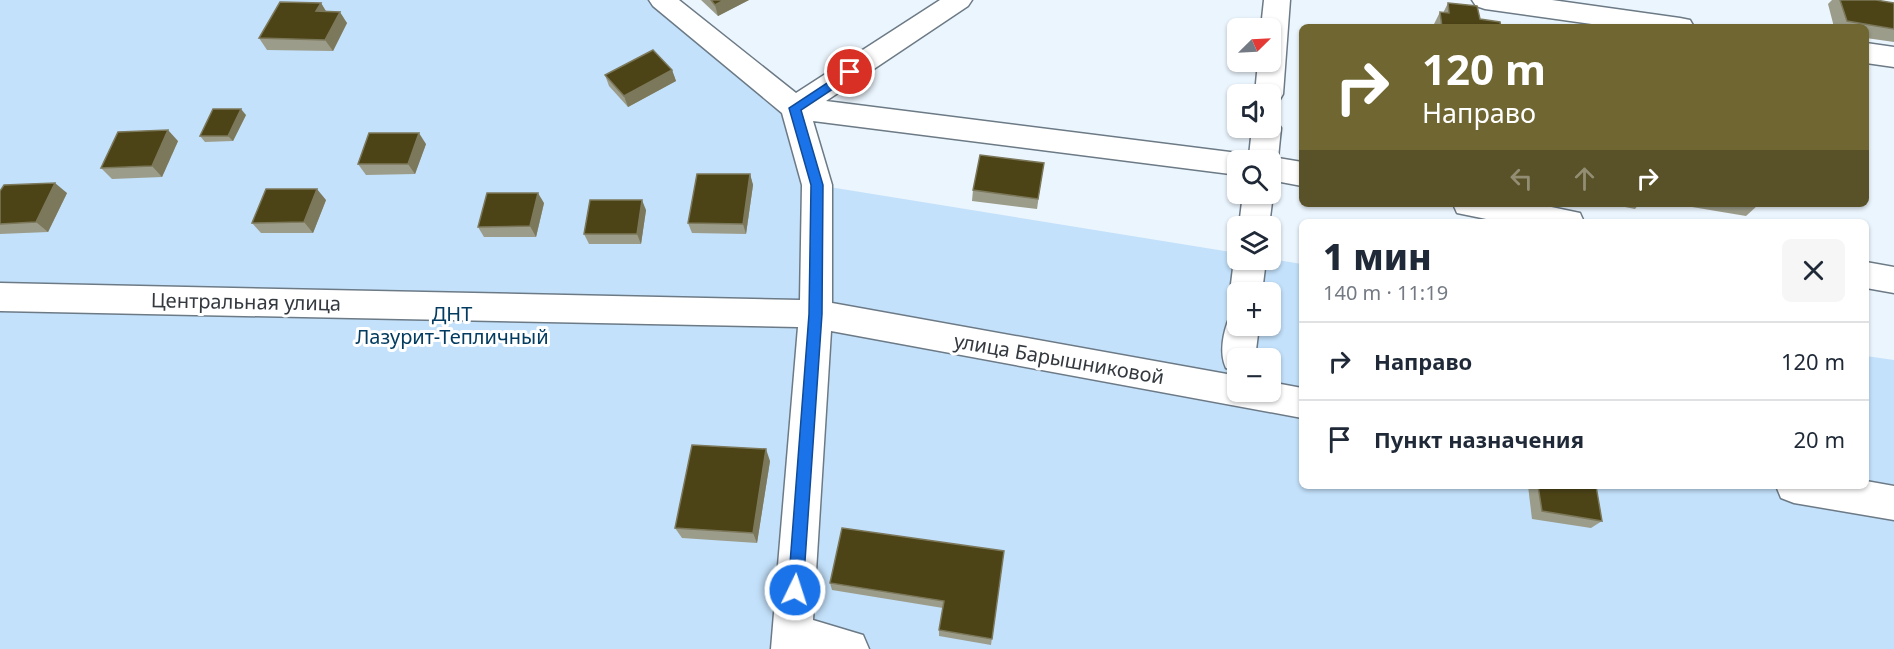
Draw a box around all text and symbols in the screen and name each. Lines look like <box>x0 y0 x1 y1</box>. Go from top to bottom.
north arrow <box>1227 18 1281 72</box>
map controls <box>1227 18 1281 402</box>
text: 120 m <box>1422 40 1546 97</box>
pin <box>824 46 875 97</box>
icon: right <box>1323 48 1401 126</box>
icon: arrive <box>833 55 866 88</box>
button: sound <box>1227 84 1281 138</box>
text: Направо <box>1422 94 1536 131</box>
button: search <box>1227 150 1281 204</box>
icon: left <box>1505 162 1538 195</box>
icon: ahead <box>1568 162 1601 195</box>
icon: right <box>1631 162 1664 195</box>
button: layers <box>1227 216 1281 270</box>
text: 1 мин <box>1323 232 1432 281</box>
button: close <box>1782 239 1845 302</box>
text: 140 m · 11:19 <box>1323 279 1448 306</box>
button: + <box>1227 282 1281 336</box>
street label: Центральная улица <box>151 286 341 317</box>
park label: ДНТ Лазурит-Тепличный <box>355 300 549 350</box>
street label: улица Барышниковой <box>952 327 1166 390</box>
icon: right <box>1323 345 1356 378</box>
text: Направо <box>1374 346 1472 376</box>
text: 120 m <box>1781 346 1845 376</box>
button: − <box>1227 348 1281 402</box>
icon: arrive <box>1323 423 1356 456</box>
text: Пункт назначения <box>1374 424 1584 454</box>
text: 20 m <box>1794 424 1845 454</box>
position arrow <box>763 558 827 622</box>

